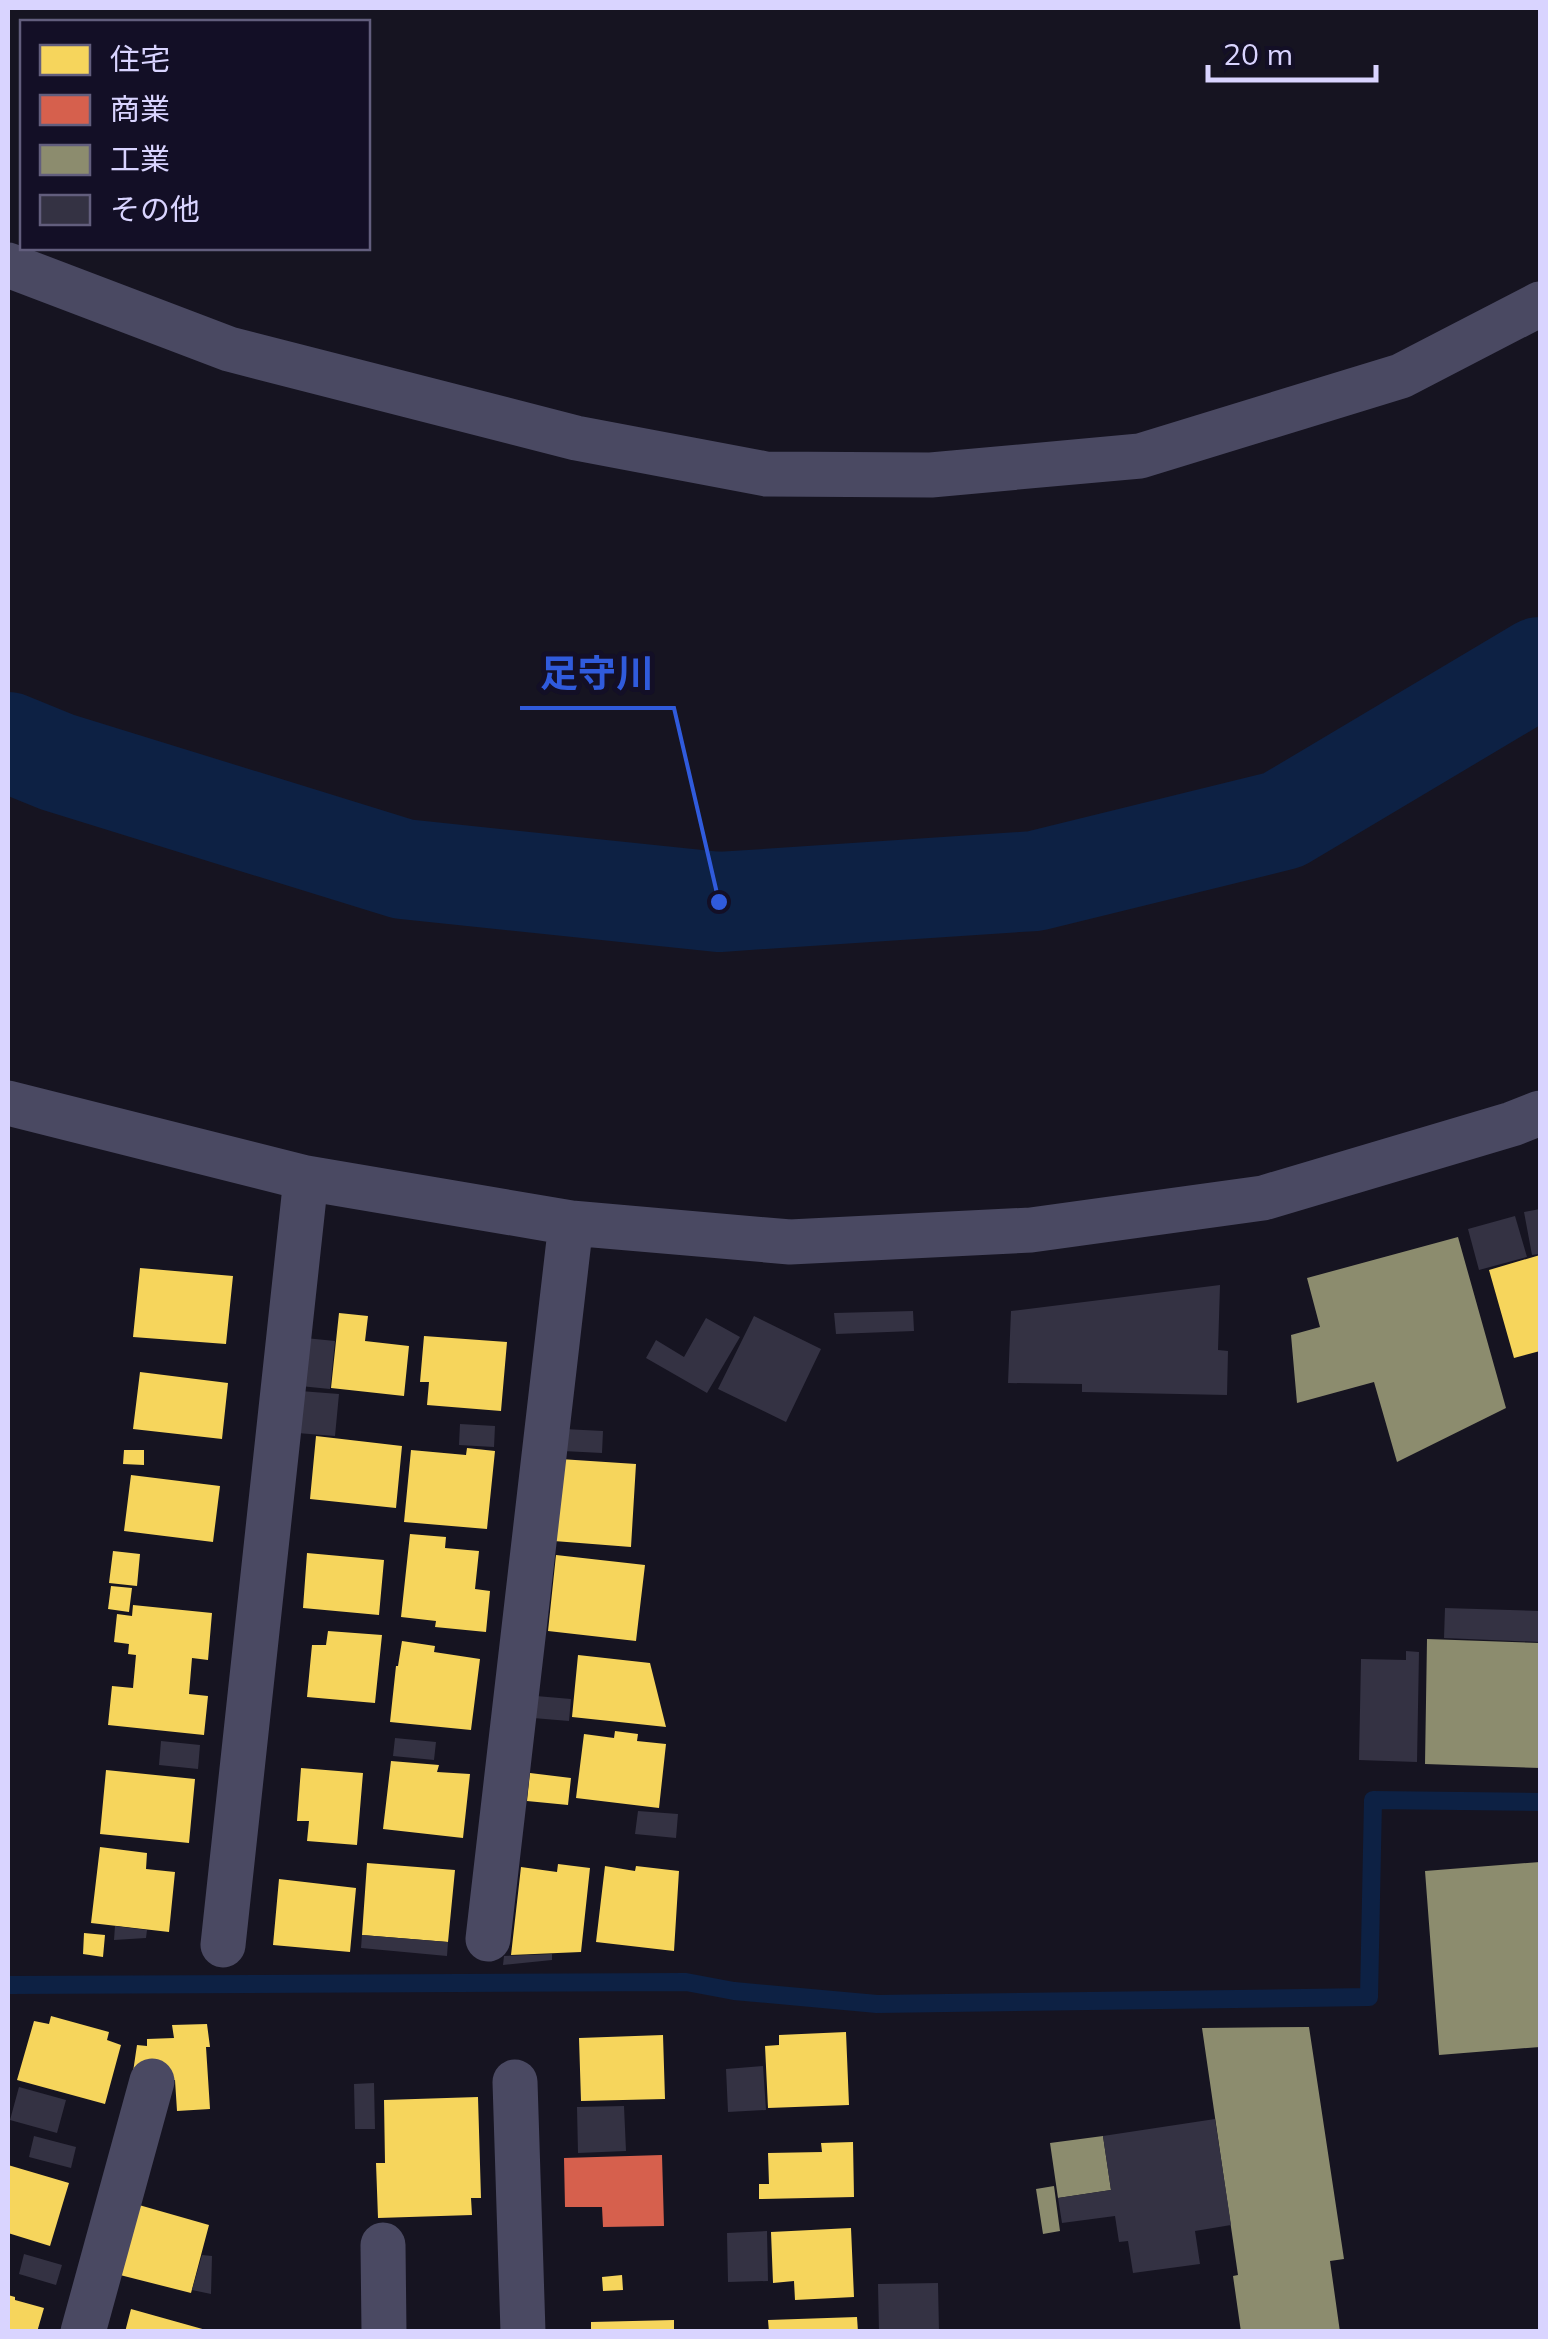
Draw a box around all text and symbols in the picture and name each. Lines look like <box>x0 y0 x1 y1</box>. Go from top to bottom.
legend <box>20 20 370 250</box>
scale bar <box>1208 20 1376 82</box>
text: 20 m <box>1223 35 1293 73</box>
text: 住宅 <box>110 40 170 78</box>
text: 商業 <box>110 90 170 128</box>
text: 工業 <box>110 140 170 178</box>
text: その他 <box>110 190 200 228</box>
callout: 足守川 <box>520 640 674 708</box>
text: 足守川 <box>540 649 654 697</box>

